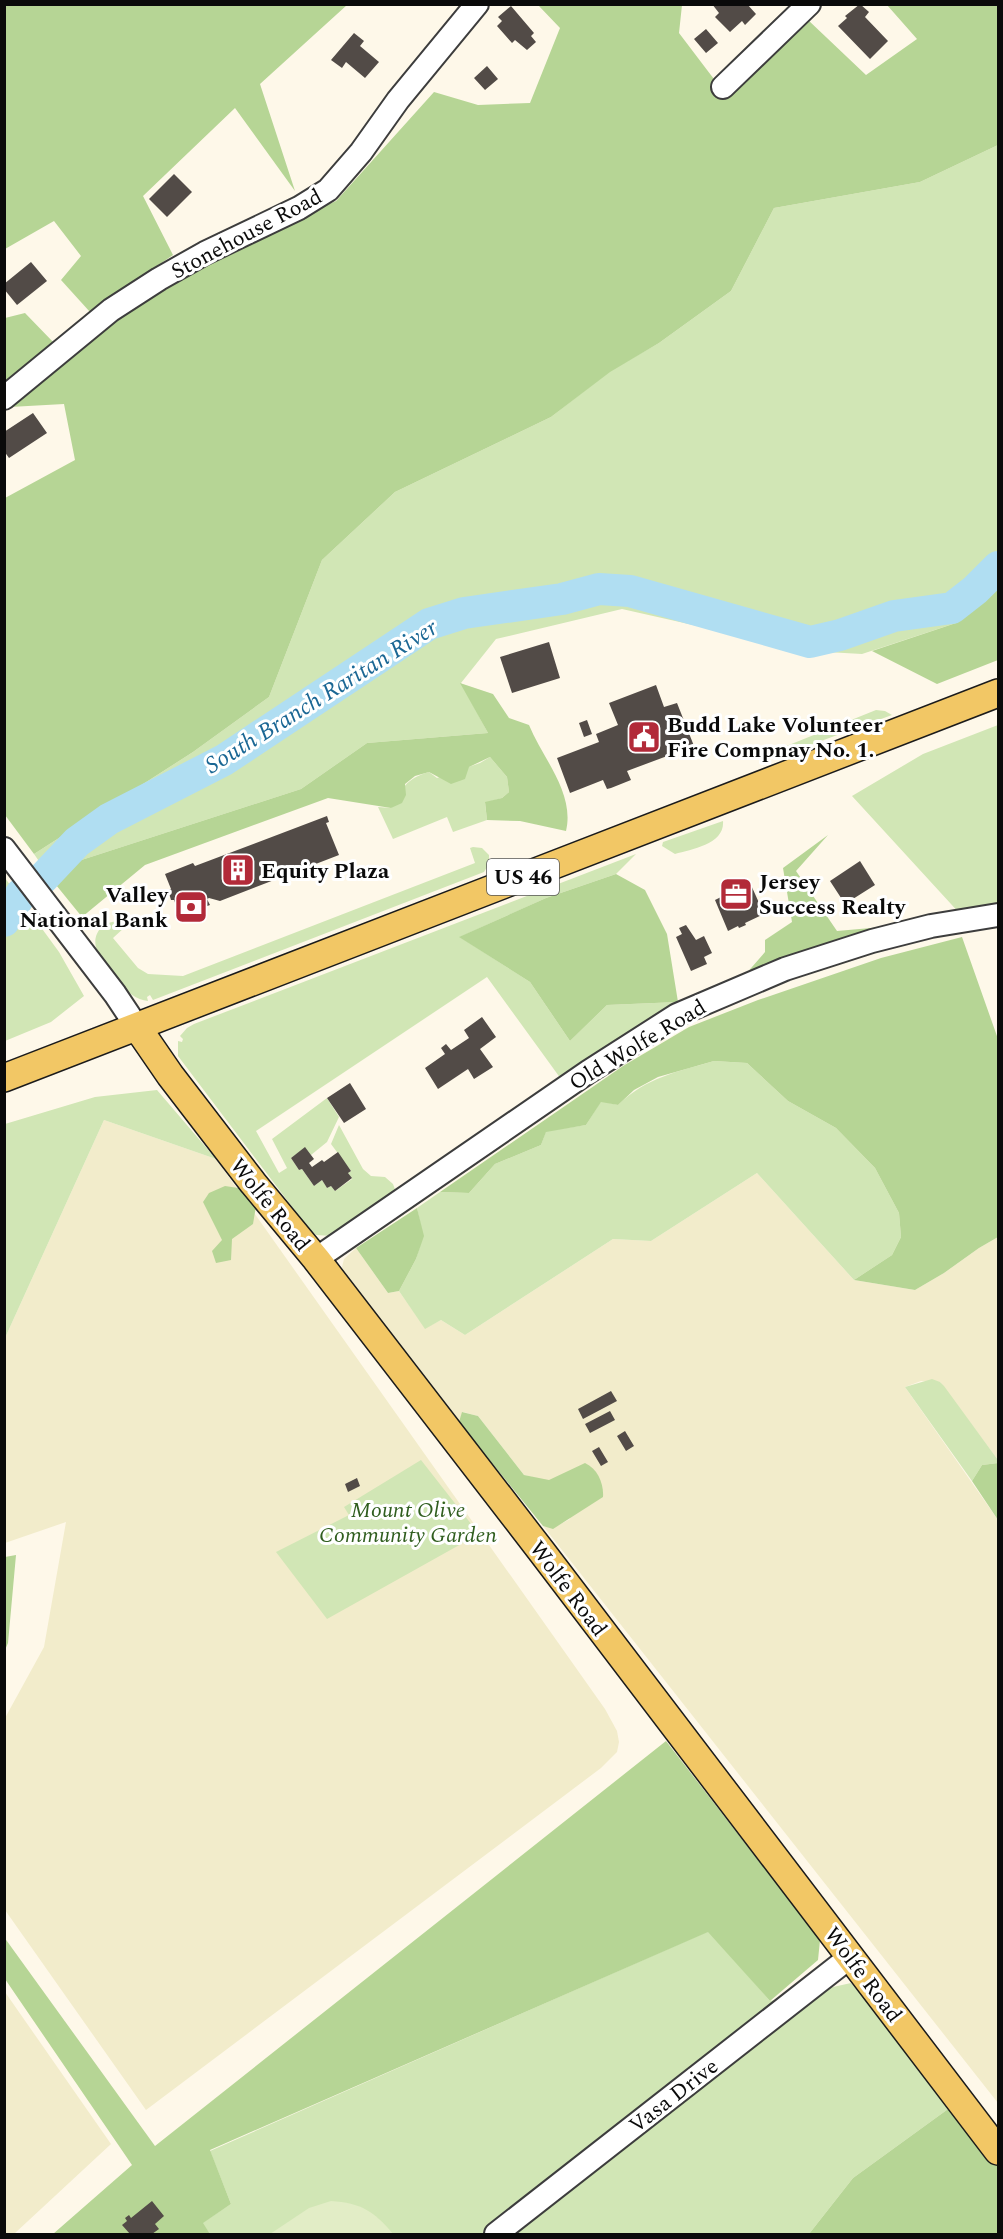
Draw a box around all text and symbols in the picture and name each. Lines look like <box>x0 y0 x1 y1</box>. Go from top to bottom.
street label: Stonehouse Road <box>165 180 328 288</box>
water label: South Branch Raritan River <box>198 610 446 783</box>
place label: Budd Lake Volunteer Fire Compnay No. 1. <box>667 709 883 767</box>
public building icon: Budd Lake Volunteer Fire Compnay No. 1. <box>626 719 662 755</box>
building icon: Equity Plaza <box>220 852 256 888</box>
place label: Equity Plaza <box>261 855 390 888</box>
road number: US 46 <box>487 859 559 895</box>
place label: Jersey Success Realty <box>759 866 907 924</box>
office icon: Jersey Success Realty <box>718 876 754 912</box>
place label: Valley National Bank <box>19 879 170 937</box>
bank icon: Valley National Bank <box>173 889 209 925</box>
street label: Old Wolfe Road <box>563 991 713 1099</box>
street label: Wolfe Road <box>222 1151 318 1259</box>
park label: Mount Olive Community Garden <box>319 1494 497 1552</box>
street label: Wolfe Road <box>521 1534 615 1644</box>
street label: Wolfe Road <box>816 1920 910 2030</box>
street label: Vasa Drive <box>622 2051 726 2142</box>

